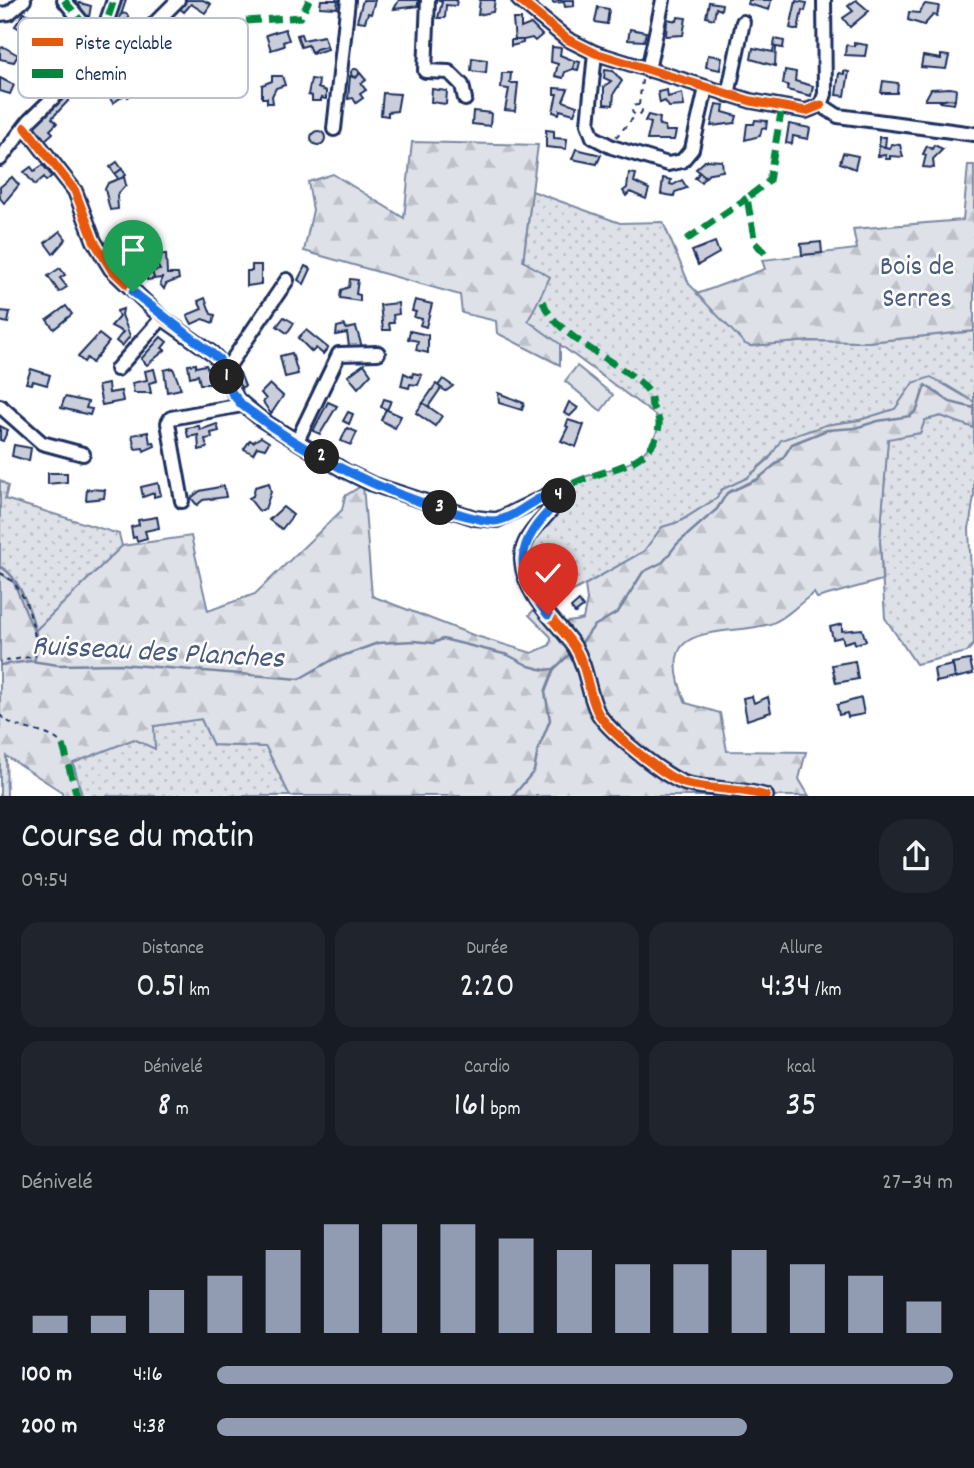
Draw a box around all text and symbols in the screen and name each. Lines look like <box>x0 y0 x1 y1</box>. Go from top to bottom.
legend <box>18 18 248 98</box>
text: Piste cyclable <box>75 32 172 59</box>
text: Chemin <box>75 63 127 90</box>
pin <box>103 220 163 292</box>
icon: arrive <box>114 231 152 269</box>
park label: Bois de Serres <box>880 249 954 321</box>
pin: 1 <box>210 360 244 394</box>
text: 1 <box>224 363 229 390</box>
pin: 2 <box>304 440 340 475</box>
text: 2 <box>317 443 326 470</box>
pin: 4 <box>542 478 576 514</box>
text: 4 <box>555 482 562 509</box>
pin: 3 <box>422 490 458 526</box>
text: 3 <box>435 494 444 521</box>
pin <box>518 543 578 615</box>
icon: check <box>529 554 567 592</box>
water label: Ruisseau des Planches <box>31 626 286 683</box>
text: Course du matin <box>21 811 254 866</box>
button: share <box>879 819 953 893</box>
text: 09:54 <box>21 865 68 898</box>
text: Distance <box>142 936 204 963</box>
text: Durée <box>466 936 508 963</box>
text: Allure <box>779 936 823 963</box>
text: 0.51 <box>136 963 185 1013</box>
text: 2:20 <box>459 963 515 1013</box>
text: 4:34 <box>760 963 811 1013</box>
text: km <box>185 978 210 1005</box>
text: /km <box>811 978 842 1005</box>
text: Dénivelé <box>143 1055 203 1082</box>
text: Cardio <box>464 1055 510 1082</box>
text: kcal <box>787 1055 815 1082</box>
text: 8 <box>157 1082 171 1132</box>
text: 161 <box>454 1082 486 1132</box>
text: 35 <box>785 1082 817 1132</box>
text: m <box>171 1097 189 1124</box>
text: bpm <box>486 1097 520 1124</box>
text: Dénivelé <box>21 1167 93 1200</box>
text: 27–34 m <box>882 1167 953 1200</box>
text: 100 m <box>21 1359 72 1392</box>
text: 4:16 <box>133 1359 163 1392</box>
text: 200 m <box>21 1411 77 1444</box>
text: 4:38 <box>133 1411 166 1444</box>

